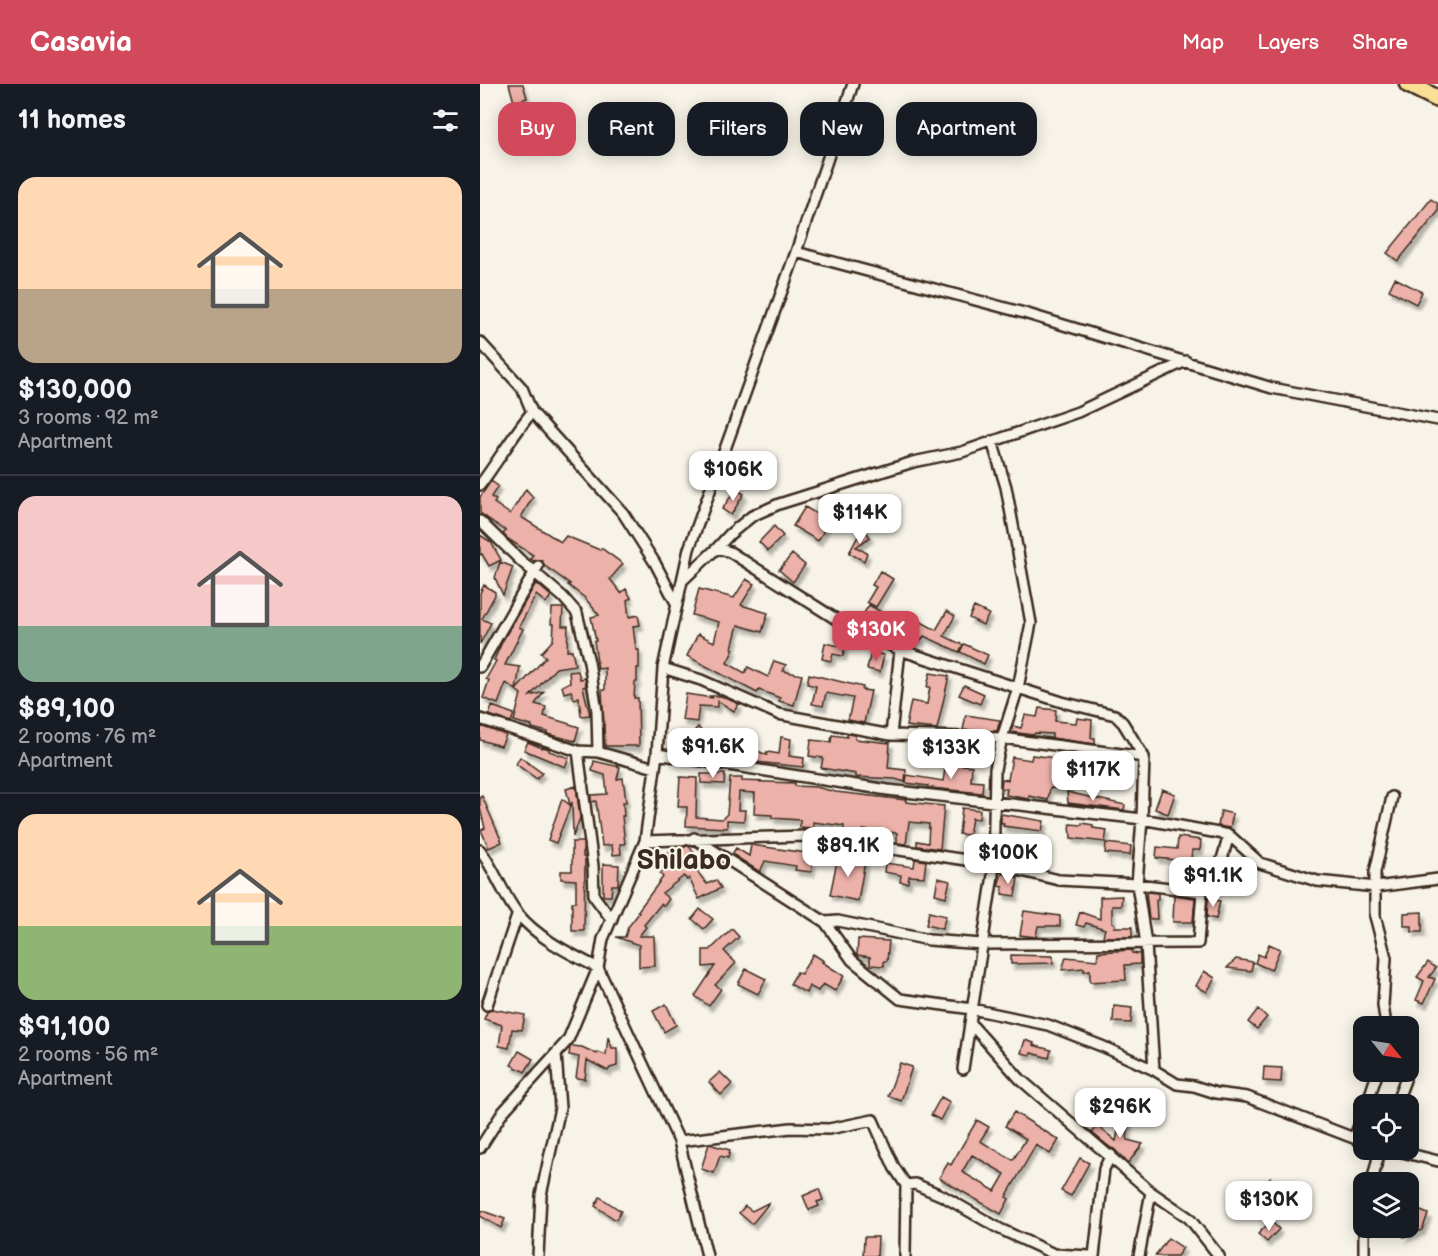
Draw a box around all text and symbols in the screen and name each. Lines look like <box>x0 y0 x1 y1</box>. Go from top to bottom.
text: Casavia <box>30 26 132 59</box>
text: Map <box>1182 30 1224 55</box>
text: Layers <box>1257 30 1319 55</box>
text: Share <box>1352 30 1408 55</box>
chip: Buy <box>498 102 576 156</box>
chip: Rent <box>588 102 675 156</box>
chip: Filters <box>687 102 788 156</box>
chip: New <box>800 102 884 156</box>
chip: Apartment <box>896 102 1037 156</box>
icon: filters <box>429 104 462 137</box>
text: 11 homes <box>18 105 126 136</box>
icon: home <box>186 216 294 324</box>
text: $130,000 <box>18 375 132 406</box>
text: 3 rooms · 92 m² <box>18 406 159 430</box>
text: Apartment <box>18 430 113 454</box>
pin: $106K <box>691 451 775 502</box>
text: $106K <box>703 458 763 482</box>
pin: $114K <box>818 494 902 545</box>
text: $114K <box>832 501 888 525</box>
icon: home <box>186 535 294 643</box>
pin: $130K <box>834 611 918 662</box>
text: $130K <box>846 618 906 642</box>
text: $89,100 <box>18 694 115 725</box>
text: 2 rooms · 76 m² <box>18 725 156 749</box>
pin: $91.6K <box>664 728 762 779</box>
pin: $133K <box>909 729 993 780</box>
text: $91.6K <box>681 735 745 759</box>
text: $133K <box>922 736 980 760</box>
text: Apartment <box>18 749 113 773</box>
pin: $117K <box>1051 751 1135 802</box>
text: $117K <box>1066 758 1120 782</box>
pin: $89.1K <box>799 827 897 878</box>
text: $89.1K <box>816 834 880 858</box>
pin: $100K <box>966 834 1050 885</box>
text: $100K <box>978 841 1038 865</box>
district label: Shilabo <box>637 844 731 877</box>
icon: home <box>186 853 294 961</box>
pin: $91.1K <box>1164 857 1262 908</box>
text: $91.1K <box>1183 864 1243 888</box>
text: $91,100 <box>18 1012 110 1043</box>
north arrow <box>1353 1016 1419 1082</box>
map controls <box>1353 1016 1419 1238</box>
text: 2 rooms · 56 m² <box>18 1043 158 1067</box>
text: Apartment <box>18 1067 113 1091</box>
pin: $296K <box>1078 1088 1162 1139</box>
button: locate <box>1353 1094 1419 1160</box>
text: $296K <box>1089 1095 1151 1119</box>
button: layers <box>1353 1172 1419 1238</box>
pin: $130K <box>1227 1181 1311 1232</box>
text: $130K <box>1239 1188 1299 1212</box>

